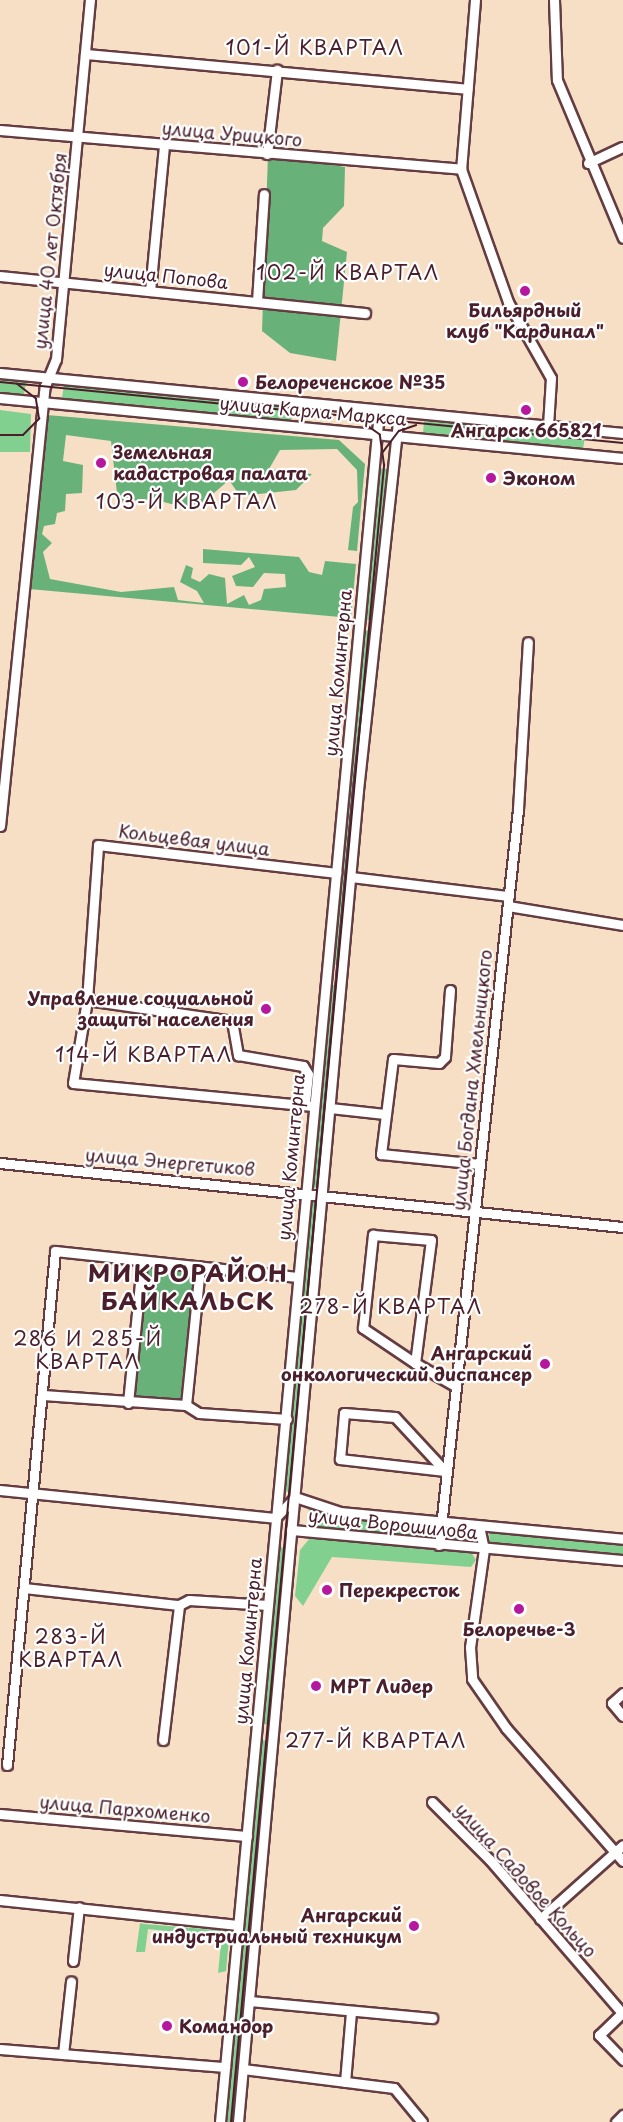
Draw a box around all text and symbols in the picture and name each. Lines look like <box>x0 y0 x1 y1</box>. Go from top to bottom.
district label: 101-Й КВАРТАЛ <box>226 35 404 59</box>
street label: улица Урицкого <box>160 117 304 151</box>
street label: улица 40 лет Октября <box>29 151 71 351</box>
street label: улица Попова <box>102 259 230 293</box>
district label: 102-Й КВАРТАЛ <box>256 260 440 284</box>
marker: Бильярдный клуб "Кардинал" <box>518 284 532 298</box>
place label: Бильярдный клуб "Кардинал" <box>446 300 604 342</box>
place label: Белореченское №35 <box>255 371 445 393</box>
marker: Белореченское №35 <box>236 375 250 389</box>
street label: улица Карла Маркса <box>218 392 408 430</box>
marker: Ангарск 665821 <box>519 403 533 417</box>
place label: Ангарск 665821 <box>451 419 601 441</box>
place label: Земельная кадастровая палата <box>113 442 308 484</box>
marker: Земельная кадастровая палата <box>94 456 108 470</box>
place label: Эконом <box>503 467 575 489</box>
marker: Эконом <box>484 471 498 485</box>
district label: 103-Й КВАРТАЛ <box>95 489 279 513</box>
street label: улица Коминтерна <box>320 588 356 758</box>
street label: Кольцевая улица <box>117 820 271 860</box>
street label: улица Богдана Хмельницкого <box>447 948 497 1212</box>
place label: Управление социальной защиты населения <box>27 988 254 1030</box>
marker: Управление социальной защиты населения <box>259 1002 273 1016</box>
district label: 114-Й КВАРТАЛ <box>55 1042 233 1066</box>
street label: улица Коминтерна <box>273 1072 309 1242</box>
street label: улица Энергетиков <box>84 1144 256 1180</box>
district label: МИКРОРАЙОН БАЙКАЛЬСК <box>88 1259 288 1315</box>
district label: 278-Й КВАРТАЛ <box>299 1294 483 1318</box>
district label: 286 И 285-Й КВАРТАЛ <box>14 1327 162 1374</box>
place label: Ангарский онкологический диспансер <box>280 1343 532 1386</box>
marker: Ангарский онкологический диспансер <box>536 1355 554 1373</box>
street label: улица Ворошилова <box>307 1504 479 1544</box>
street label: улица Коминтерна <box>230 1556 266 1726</box>
place label: Перекресток <box>339 1579 459 1601</box>
marker: Перекресток <box>320 1583 334 1597</box>
marker: Белоречье-3 <box>512 1602 526 1616</box>
place label: Белоречье-3 <box>462 1618 576 1640</box>
district label: 283-Й КВАРТАЛ <box>18 1625 124 1672</box>
place label: МРТ Лидер <box>330 1675 434 1697</box>
marker: МРТ Лидер <box>307 1677 325 1695</box>
district label: 277-Й КВАРТАЛ <box>284 1728 468 1752</box>
street label: улица Пархоменко <box>38 1791 212 1827</box>
street label: улица Садовое Кольцо <box>451 1798 601 1962</box>
place label: Ангарский индустриальный техникум <box>152 1905 402 1948</box>
marker: Ангарский индустриальный техникум <box>407 1919 421 1933</box>
place label: Командор <box>179 2015 273 2037</box>
marker: Командор <box>160 2019 174 2033</box>

